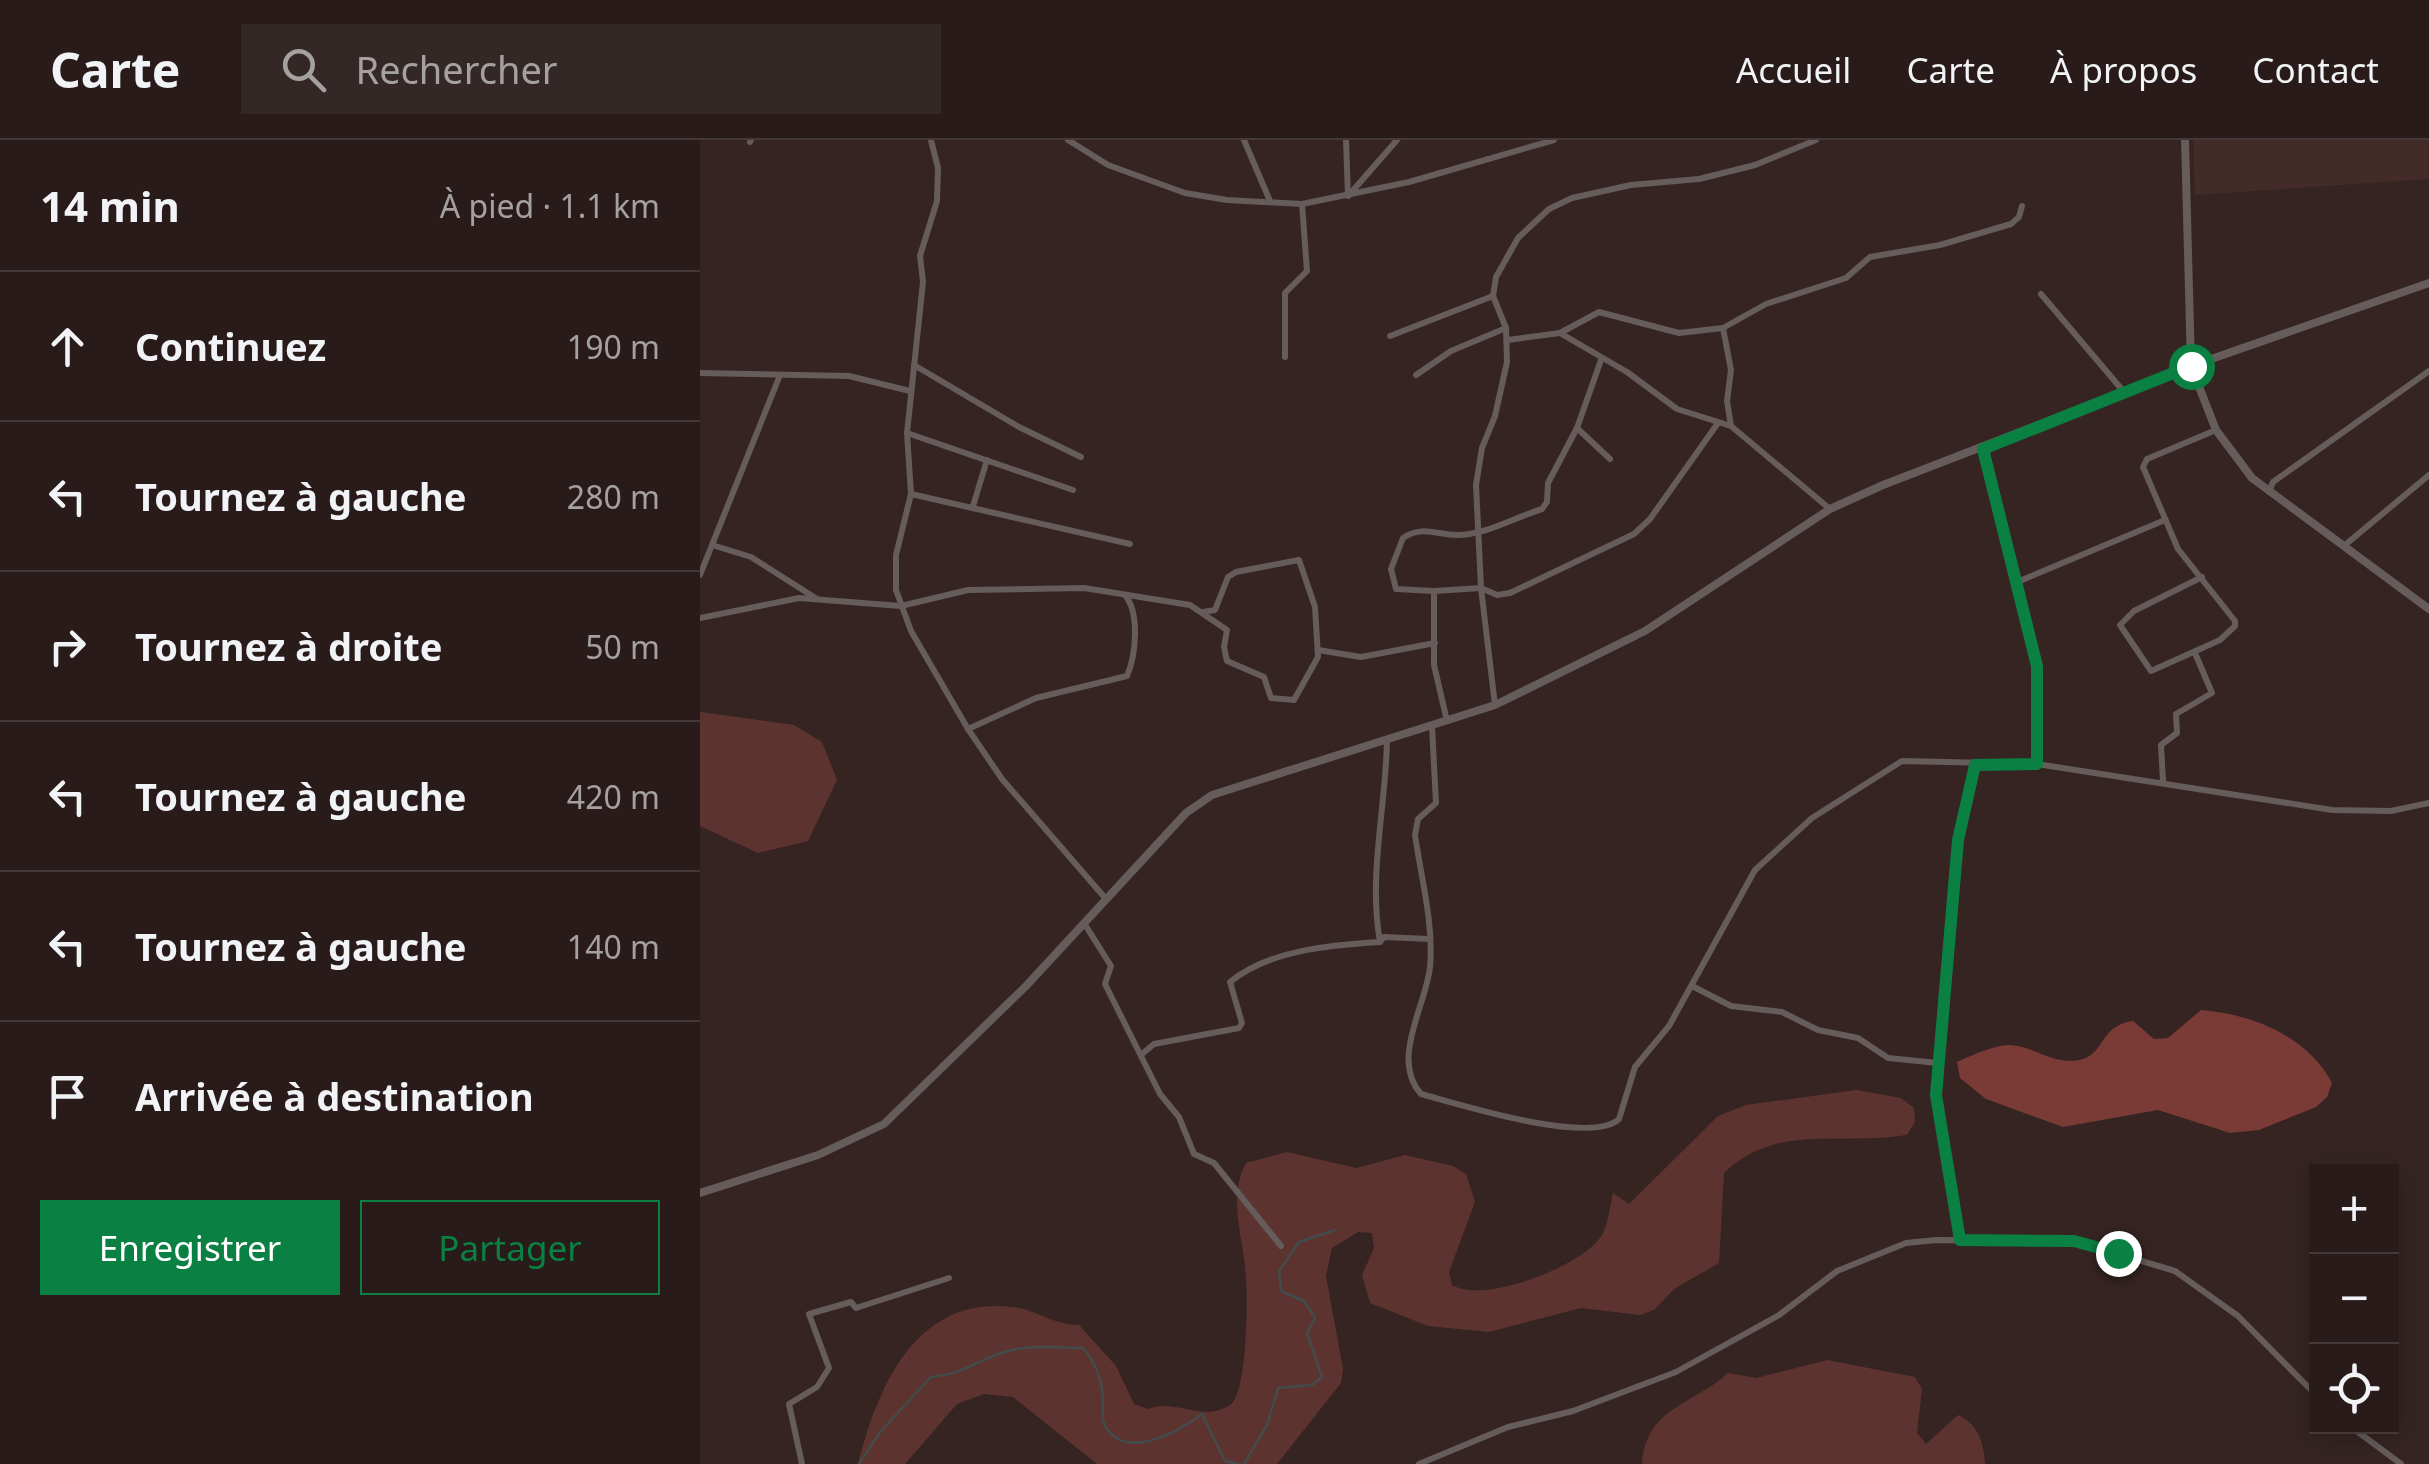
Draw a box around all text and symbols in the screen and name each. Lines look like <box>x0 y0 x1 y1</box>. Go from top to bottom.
search box <box>241 24 941 114</box>
text: Carte <box>50 37 181 102</box>
icon: search <box>276 42 331 97</box>
text: Rechercher <box>356 43 558 95</box>
text: Accueil <box>1736 46 1851 93</box>
text: Carte <box>1906 46 1995 93</box>
text: À propos <box>2050 46 2197 93</box>
text: Contact <box>2252 46 2379 93</box>
text: 14 min <box>40 177 180 234</box>
text: À pied · 1.1 km <box>440 184 660 227</box>
icon: ahead <box>40 319 95 374</box>
text: Continuez <box>135 320 326 372</box>
text: 190 m <box>567 325 660 368</box>
route start <box>2169 344 2215 390</box>
icon: left <box>40 469 95 524</box>
text: Tournez à gauche <box>135 470 466 522</box>
text: 280 m <box>567 475 660 518</box>
icon: right <box>40 619 95 674</box>
text: Tournez à droite <box>135 620 443 672</box>
text: 50 m <box>585 625 660 668</box>
icon: left <box>40 769 95 824</box>
text: Tournez à gauche <box>135 770 466 822</box>
text: 420 m <box>567 775 660 818</box>
icon: left <box>40 919 95 974</box>
text: Tournez à gauche <box>135 920 466 972</box>
text: 140 m <box>567 925 660 968</box>
icon: arrive <box>40 1069 95 1124</box>
text: Arrivée à destination <box>135 1070 534 1122</box>
map controls <box>2309 1164 2399 1434</box>
button: + <box>2309 1164 2399 1254</box>
button: Enregistrer <box>40 1200 340 1295</box>
button: Partager <box>360 1200 660 1295</box>
route end <box>2096 1231 2142 1277</box>
button: − <box>2309 1254 2399 1344</box>
button: locate <box>2309 1344 2399 1434</box>

